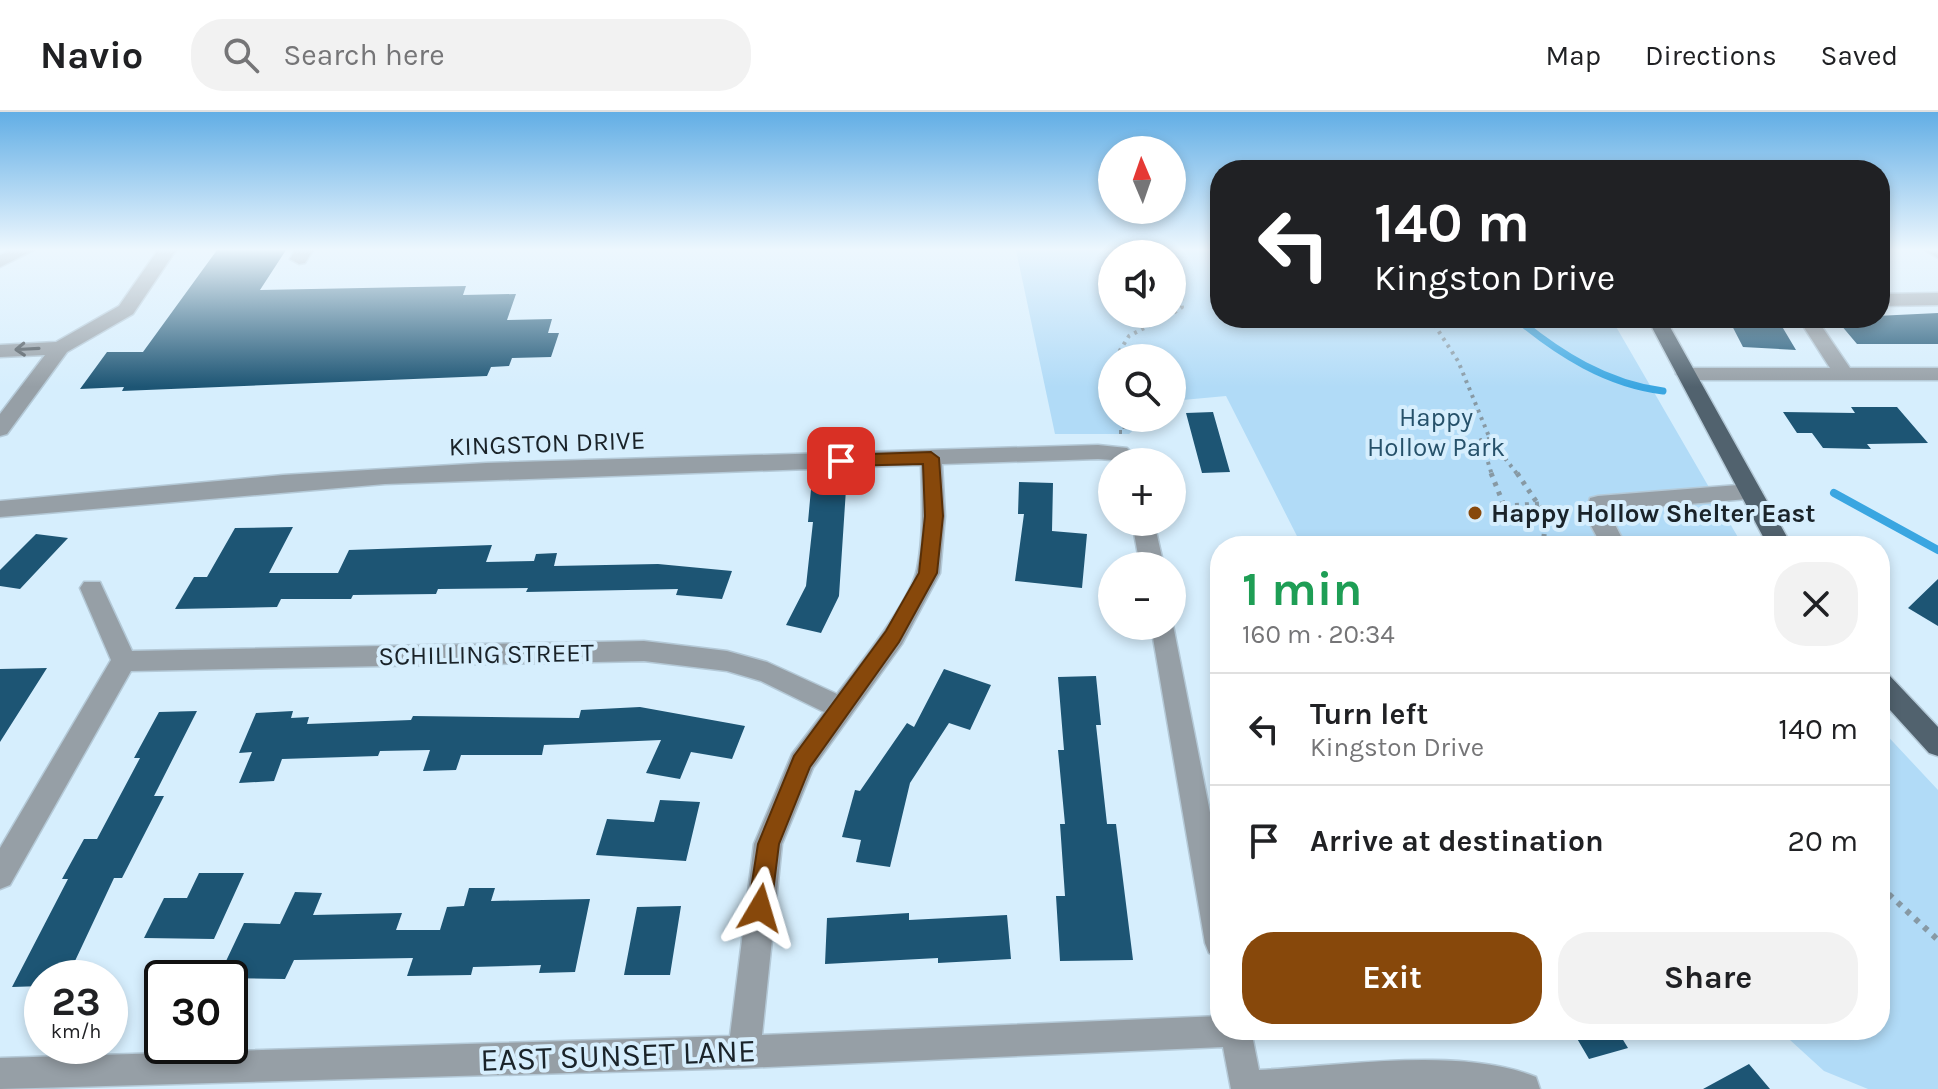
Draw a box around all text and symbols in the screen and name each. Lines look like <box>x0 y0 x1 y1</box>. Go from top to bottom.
search box <box>191 19 751 91</box>
text: Navio <box>40 33 143 78</box>
icon: search <box>219 33 263 77</box>
text: Search here <box>283 37 445 73</box>
text: Map <box>1546 39 1601 72</box>
text: Directions <box>1645 39 1777 72</box>
text: Saved <box>1821 39 1898 72</box>
north arrow <box>1098 136 1186 224</box>
map controls <box>1098 136 1186 640</box>
text: 140 m <box>1374 190 1530 255</box>
icon: left <box>1242 192 1346 296</box>
button: sound <box>1098 240 1186 328</box>
text: Kingston Drive <box>1374 257 1615 299</box>
one-way arrow <box>14 342 41 357</box>
button: search <box>1098 344 1186 432</box>
park label: Happy Hollow Park <box>1367 402 1505 463</box>
street label: KINGSTON DRIVE <box>448 425 646 462</box>
pin <box>807 427 875 495</box>
icon: arrive <box>819 439 863 483</box>
button: + <box>1098 448 1186 536</box>
place label: Happy Hollow Shelter East <box>1491 498 1816 529</box>
marker: Happy Hollow Shelter East <box>1466 504 1484 522</box>
button: − <box>1098 552 1186 640</box>
text: 1 min <box>1242 561 1362 617</box>
button: close <box>1774 562 1858 646</box>
text: 160 m · 20:34 <box>1242 619 1395 650</box>
street label: SCHILLING STREET <box>378 637 594 672</box>
text: Turn left <box>1310 696 1428 732</box>
icon: left <box>1242 707 1286 751</box>
text: 140 m <box>1778 711 1858 747</box>
text: Kingston Drive <box>1310 732 1484 763</box>
icon: arrive <box>1242 819 1286 863</box>
text: Arrive at destination <box>1310 823 1604 859</box>
text: 20 m <box>1788 823 1858 859</box>
position arrow <box>718 866 802 950</box>
button: Exit <box>1242 932 1542 1024</box>
button: Share <box>1558 932 1858 1024</box>
speed limit sign: 30 <box>144 960 248 1064</box>
text: 23 <box>51 978 101 1025</box>
text: km/h <box>51 1020 101 1043</box>
street label: EAST SUNSET LANE <box>480 1032 756 1079</box>

